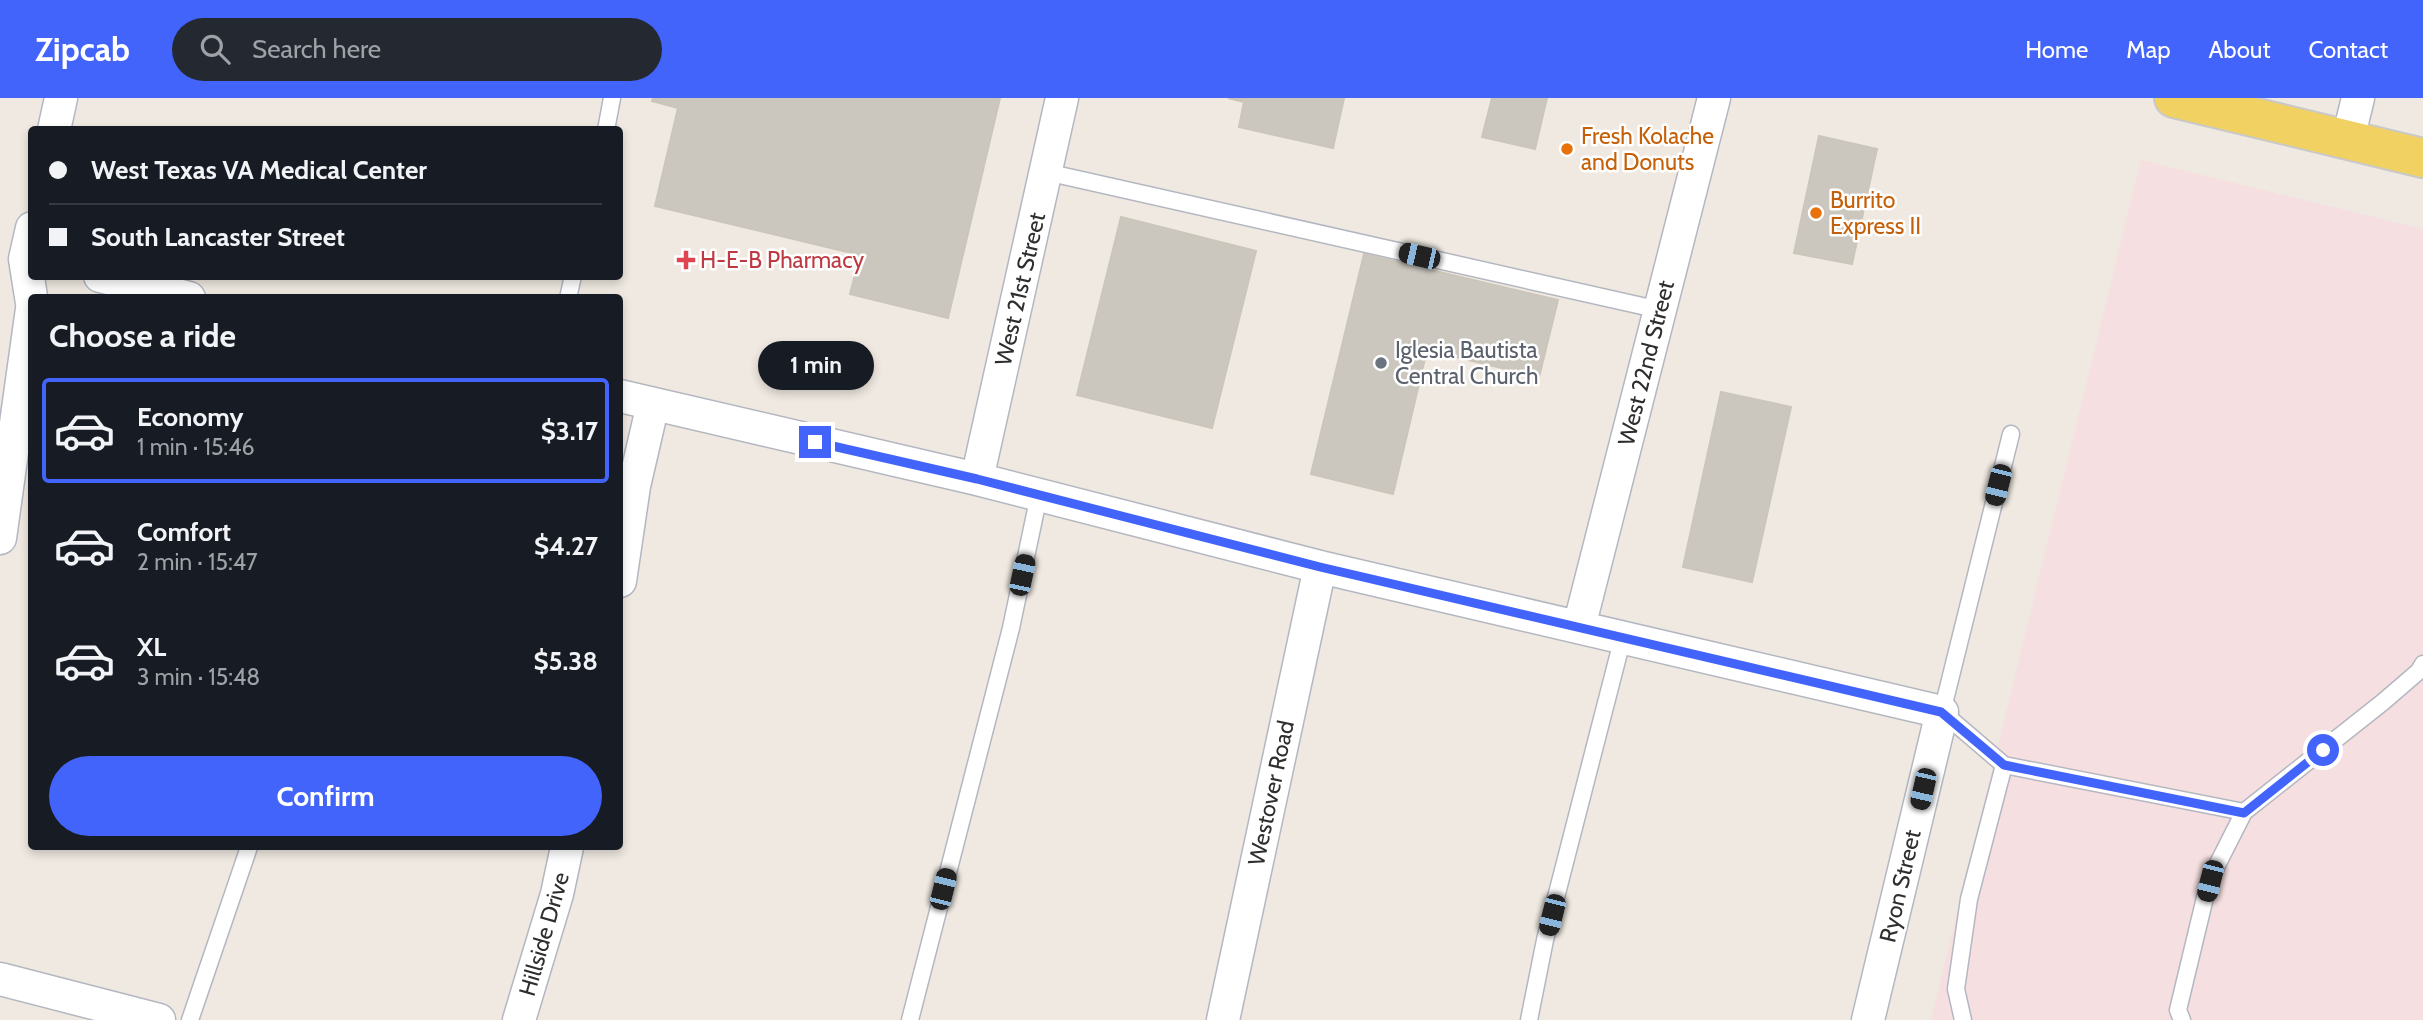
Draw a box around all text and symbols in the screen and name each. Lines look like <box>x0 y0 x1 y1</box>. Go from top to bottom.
search box <box>172 18 662 81</box>
text: Zipcab <box>35 29 130 69</box>
icon: search <box>196 30 234 68</box>
text: Search here <box>252 33 381 65</box>
text: Home <box>2025 35 2088 64</box>
text: Map <box>2126 35 2171 64</box>
text: About <box>2209 35 2271 64</box>
text: Contact <box>2309 35 2388 64</box>
place label: Fresh Kolache and Donuts <box>1581 122 1714 176</box>
marker: Fresh Kolache and Donuts <box>1559 141 1575 157</box>
text: West Texas VA Medical Center <box>91 154 427 186</box>
place label: Burrito Express II <box>1830 186 1921 240</box>
marker: Burrito Express II <box>1808 205 1824 221</box>
street label: West 21st Street <box>989 210 1051 368</box>
text: South Lancaster Street <box>91 221 345 253</box>
car <box>1397 241 1442 271</box>
place label: H-E-B Pharmacy <box>700 246 865 274</box>
marker: H-E-B Pharmacy <box>678 252 694 268</box>
street label: West 22nd Street <box>1612 277 1680 448</box>
text: Choose a ride <box>49 316 236 355</box>
place label: Iglesia Bautista Central Church <box>1395 336 1538 390</box>
callout: 1 min <box>757 341 873 390</box>
text: 1 min <box>790 351 842 379</box>
marker: Iglesia Bautista Central Church <box>1373 355 1389 371</box>
icon: car <box>53 399 116 462</box>
text: Economy <box>137 401 243 433</box>
text: $3.17 <box>541 415 598 447</box>
route end <box>799 426 831 458</box>
text: 1 min · 15:46 <box>137 433 254 461</box>
car <box>1983 462 2014 508</box>
icon: car <box>53 514 116 577</box>
text: Comfort <box>137 516 231 548</box>
text: $4.27 <box>534 530 598 562</box>
text: 2 min · 15:47 <box>137 548 258 576</box>
car <box>1008 552 1037 598</box>
icon: car <box>53 629 116 692</box>
text: XL <box>137 631 166 663</box>
text: $5.38 <box>533 645 598 677</box>
text: 3 min · 15:48 <box>137 663 260 691</box>
street label: Westover Road <box>1242 718 1300 868</box>
route start <box>2307 734 2339 766</box>
button: Confirm <box>49 756 602 836</box>
car <box>1909 766 1938 812</box>
street label: Ryon Street <box>1873 827 1927 945</box>
car <box>2195 858 2226 904</box>
car <box>928 866 959 912</box>
street label: Hillside Drive <box>513 869 575 999</box>
car <box>1537 892 1568 938</box>

